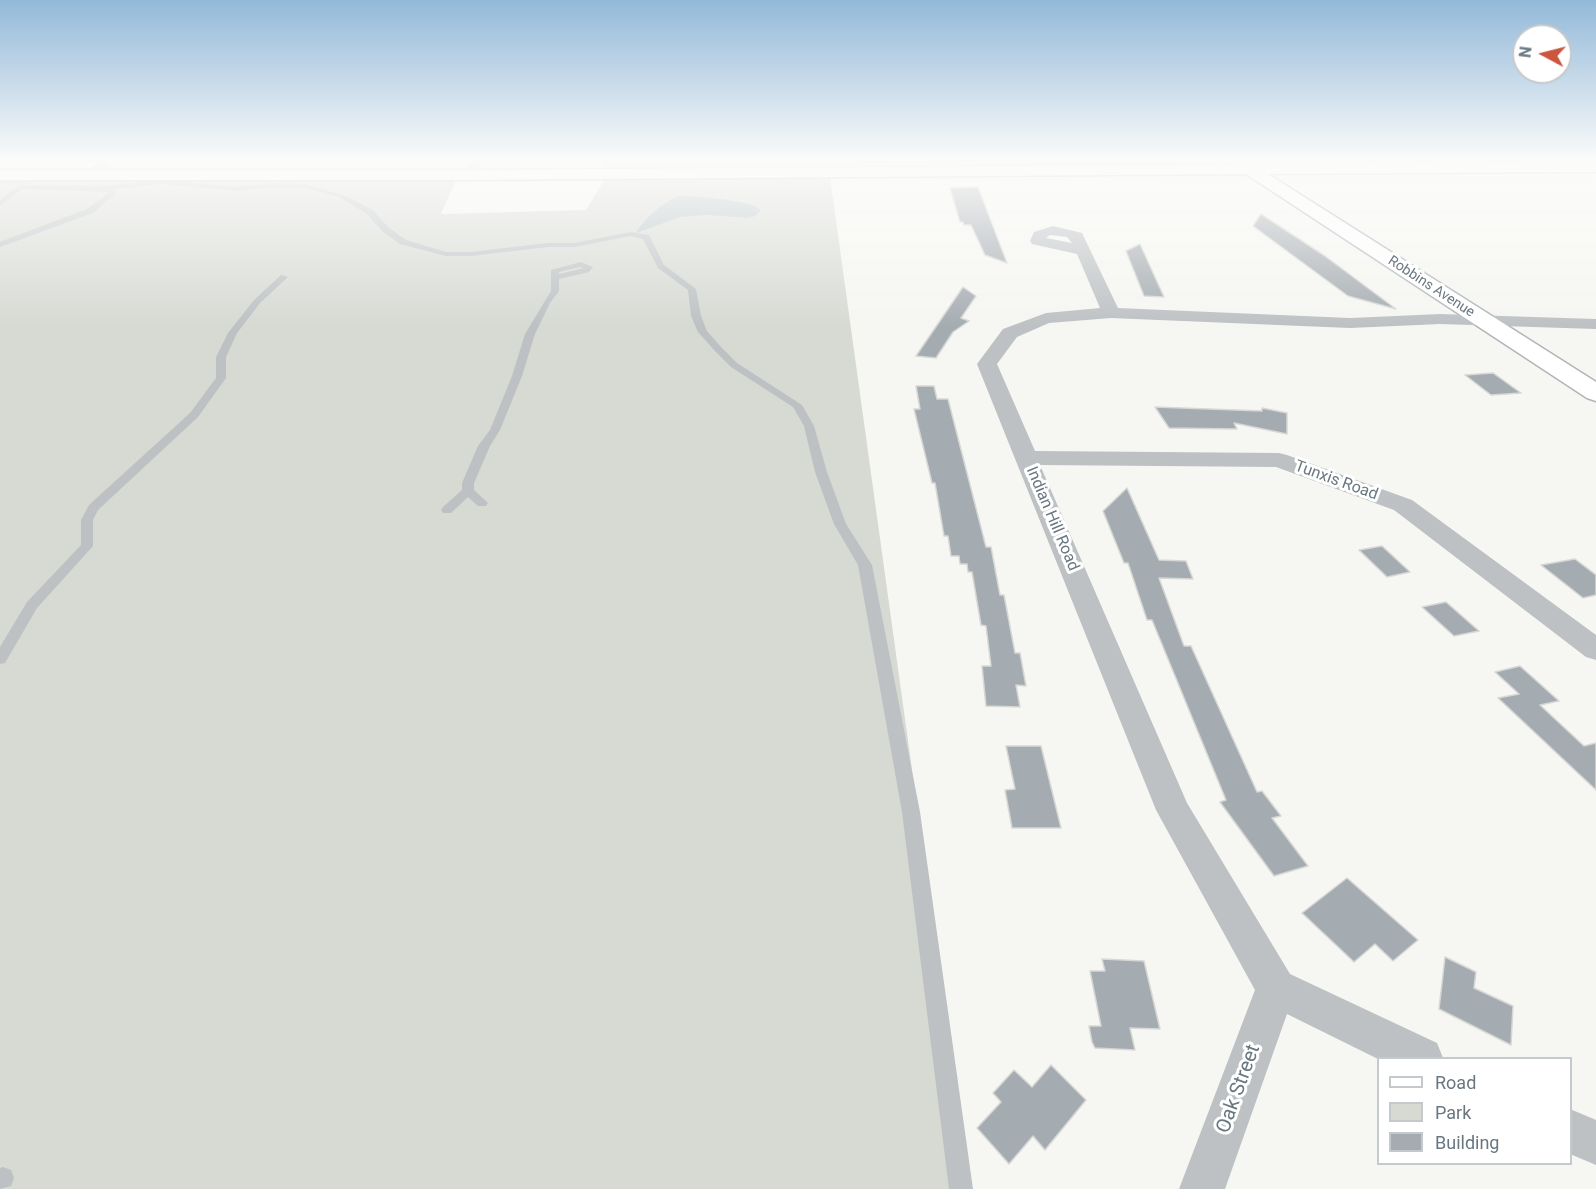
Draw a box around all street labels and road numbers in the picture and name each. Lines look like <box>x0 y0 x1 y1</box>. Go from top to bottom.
street label: Robbins Avenue <box>1385 253 1477 321</box>
street label: Tunxis Road <box>1292 457 1380 505</box>
street label: Indian Hill Road <box>1021 464 1083 574</box>
street label: Oak Street <box>1212 1041 1266 1137</box>

